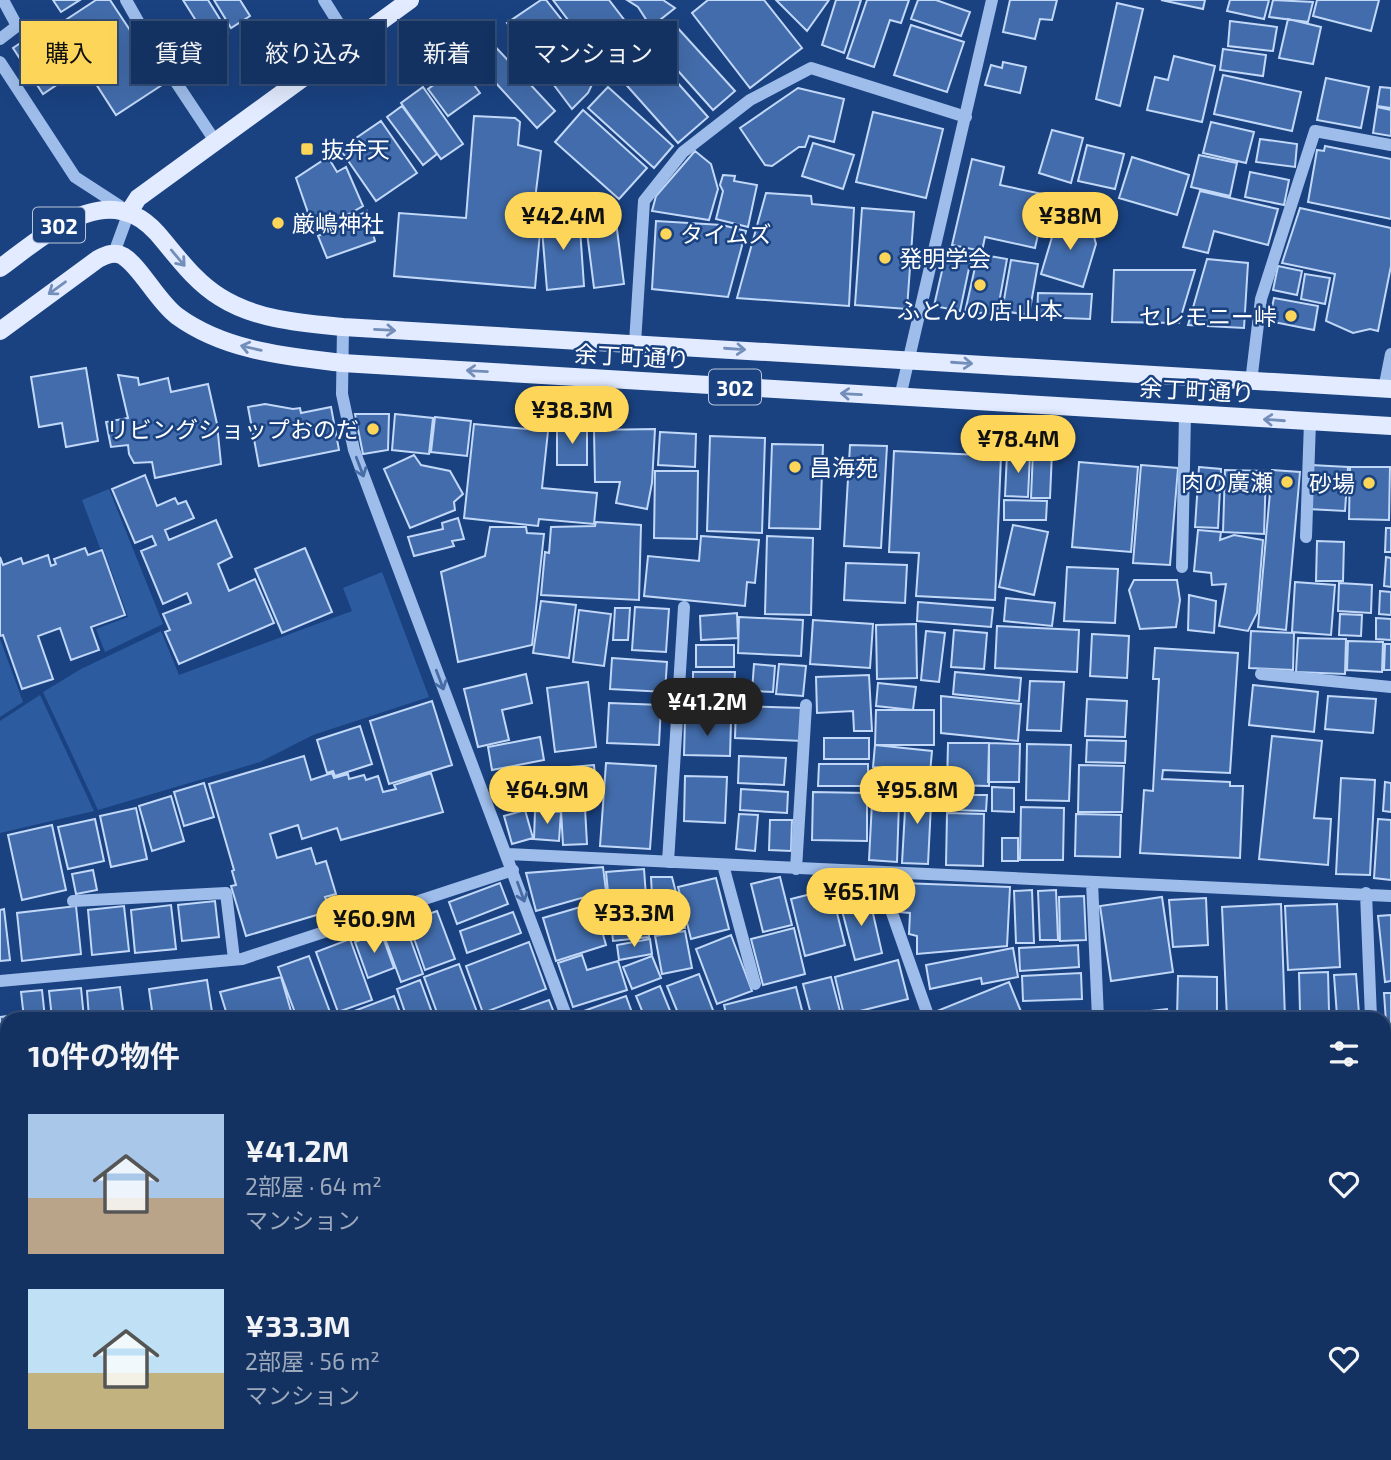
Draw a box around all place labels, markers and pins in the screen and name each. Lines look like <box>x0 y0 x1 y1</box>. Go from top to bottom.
place label: 抜弁天 <box>321 135 390 163</box>
marker: 抜弁天 <box>299 141 315 157</box>
pin: ¥42.4M <box>506 192 620 252</box>
pin: ¥38M <box>1029 192 1111 252</box>
place label: 厳嶋神社 <box>292 209 384 237</box>
marker: 厳嶋神社 <box>270 215 286 231</box>
place label: タイムズ <box>680 220 772 248</box>
marker: タイムズ <box>658 226 674 242</box>
place label: 発明学会 <box>899 244 991 272</box>
marker: 発明学会 <box>877 250 893 266</box>
marker: ふとんの店 山本 <box>972 277 988 293</box>
place label: ふとんの店 山本 <box>897 296 1063 324</box>
place label: セレモニー峠 <box>1139 302 1277 330</box>
marker: セレモニー峠 <box>1283 308 1299 324</box>
pin: ¥38.3M <box>515 386 629 446</box>
place label: リビングショップおのだ <box>106 415 359 443</box>
pin: ¥78.4M <box>961 416 1075 475</box>
marker: リビングショップおのだ <box>365 421 381 437</box>
place label: 昌海苑 <box>809 453 878 481</box>
marker: 昌海苑 <box>787 459 803 475</box>
place label: 肉の廣瀬 <box>1181 468 1273 496</box>
place label: 砂場 <box>1309 469 1355 497</box>
marker: 肉の廣瀬 <box>1279 474 1295 490</box>
marker: 砂場 <box>1361 475 1377 491</box>
pin: ¥41.2M <box>650 678 764 738</box>
pin: ¥64.9M <box>490 766 604 826</box>
pin: ¥95.8M <box>860 766 974 826</box>
pin: ¥65.1M <box>804 869 918 928</box>
pin: ¥33.3M <box>577 890 691 949</box>
pin: ¥60.9M <box>317 895 431 955</box>

